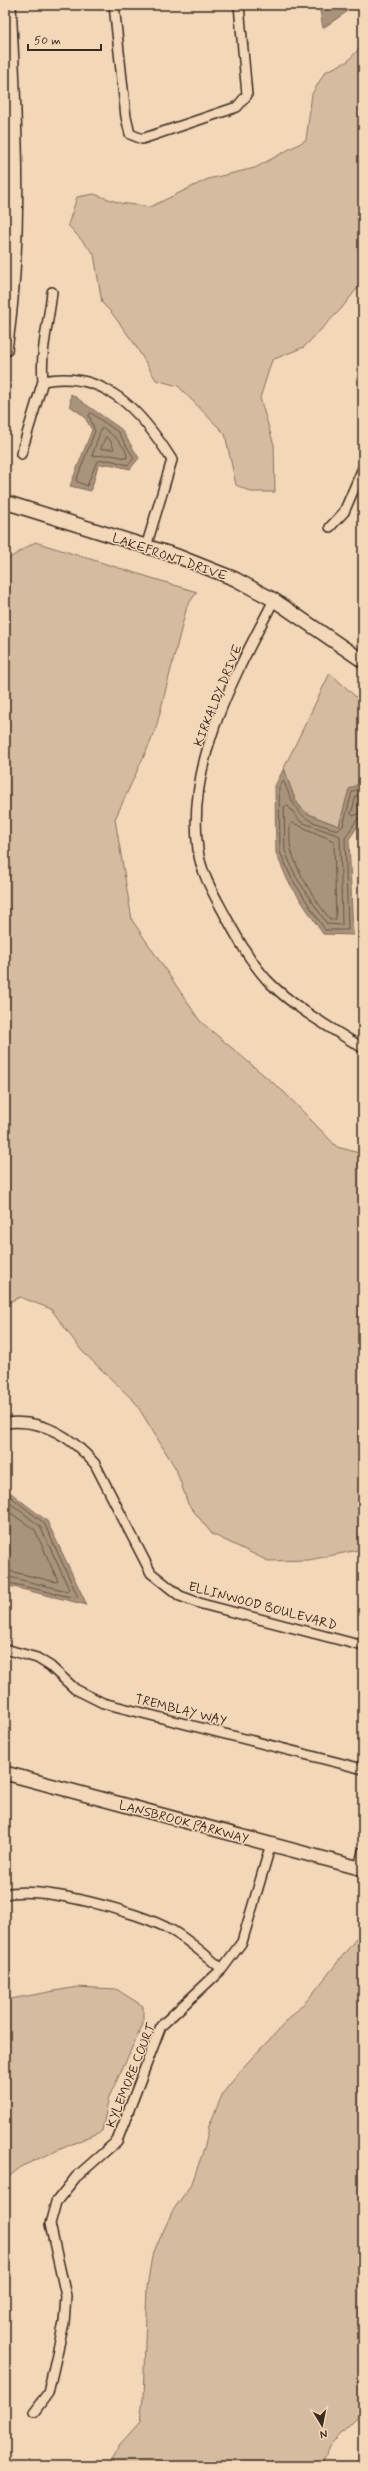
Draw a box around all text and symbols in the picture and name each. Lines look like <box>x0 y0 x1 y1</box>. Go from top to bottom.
scale bar <box>28 26 101 52</box>
text: 50 m <box>34 33 61 49</box>
street label: LAKEFRONT DRIVE <box>110 530 229 585</box>
street label: KIRKALDY DRIVE <box>190 642 247 749</box>
street label: ELLINWOOD BOULEVARD <box>186 1578 339 1634</box>
street label: TREMBLAY WAY <box>133 1691 228 1730</box>
street label: LANSBROOK PARKWAY <box>117 1797 250 1848</box>
street label: KYLEMORE COURT <box>103 2020 161 2130</box>
north arrow <box>302 2405 342 2445</box>
text: N <box>319 2426 328 2441</box>

